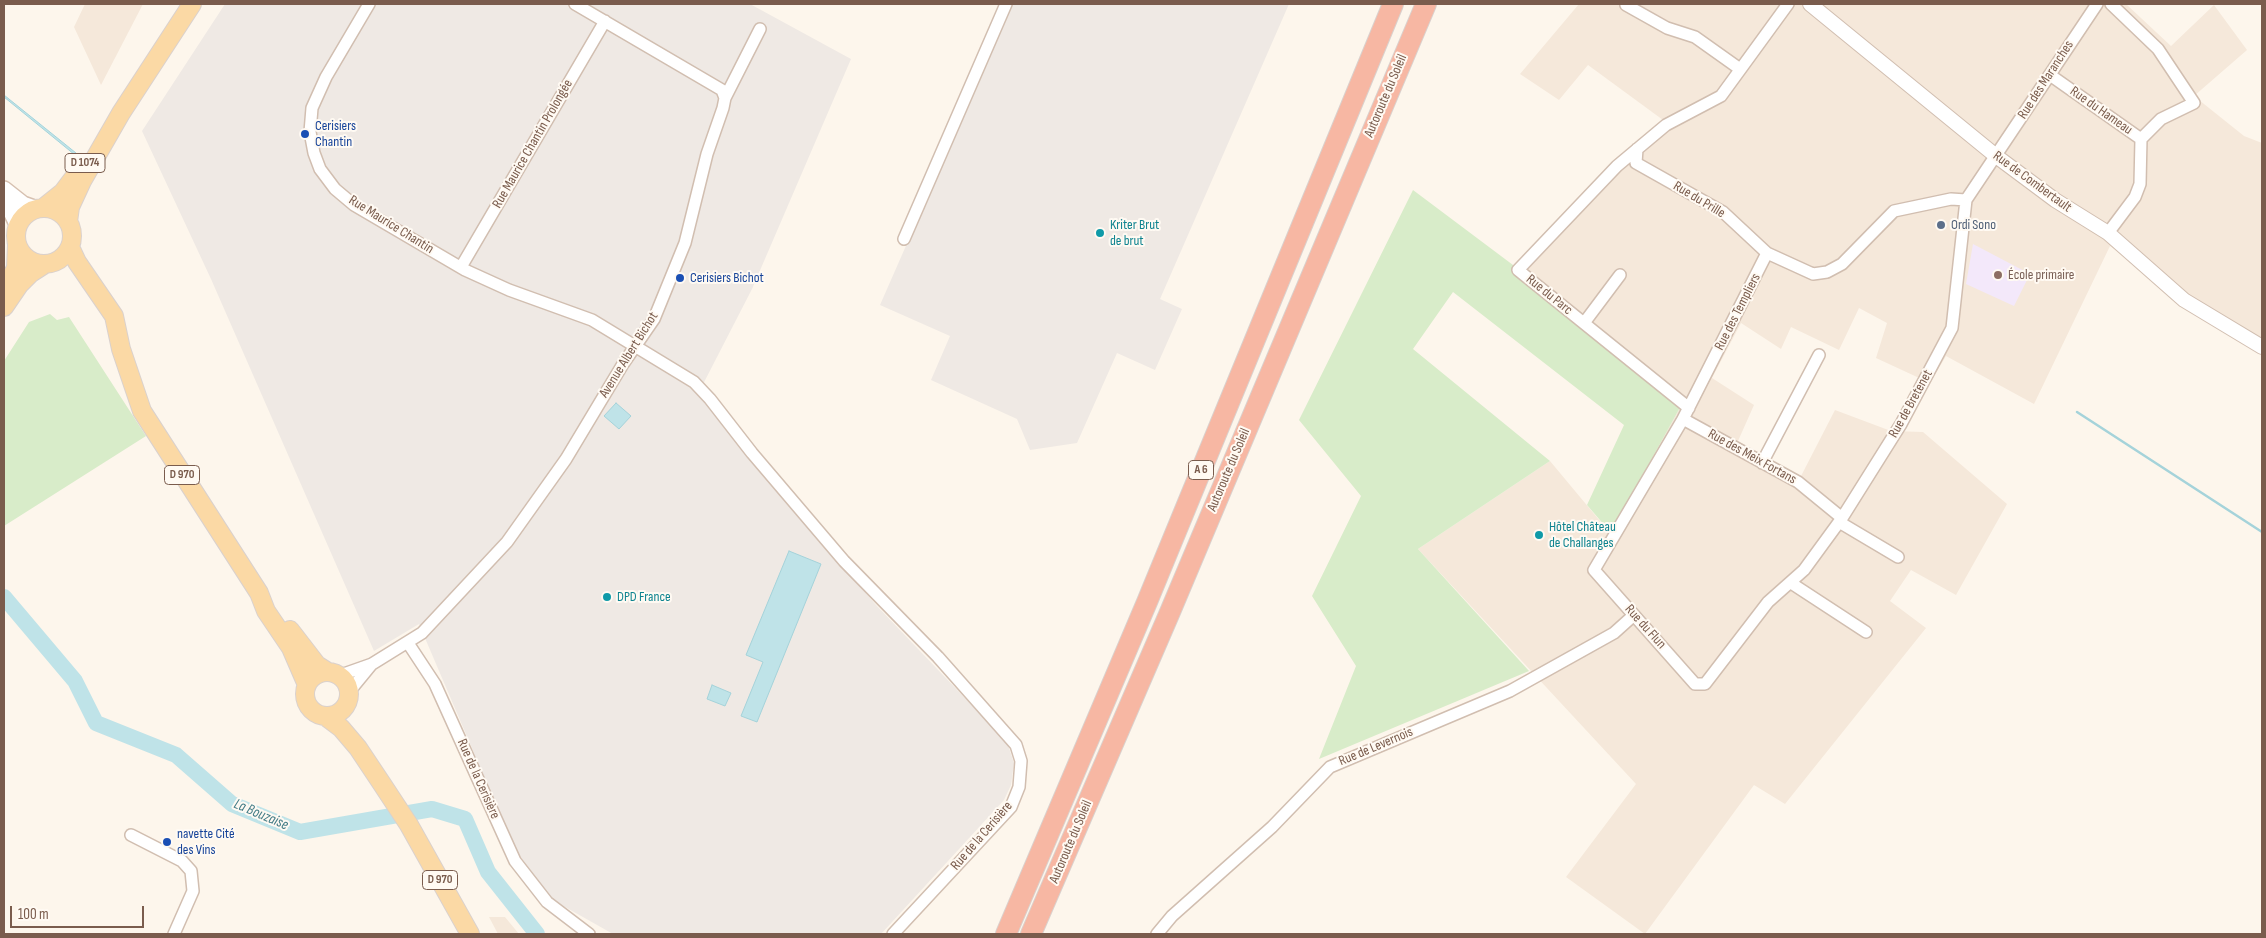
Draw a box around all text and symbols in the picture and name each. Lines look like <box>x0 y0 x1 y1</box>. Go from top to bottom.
street label: Rue des Maranches <box>2014 38 2078 122</box>
street label: Autoroute du Soleil <box>1361 52 1411 140</box>
street label: Rue Maurice Chantin Prolongée <box>489 77 577 211</box>
street label: Rue du Hameau <box>2067 83 2135 139</box>
place label: Cerisiers Chantin <box>315 118 356 150</box>
marker: Cerisiers Chantin <box>299 128 311 140</box>
street label: Rue de Combertault <box>1989 148 2075 216</box>
road number: D 1074 <box>65 154 105 172</box>
street label: Rue du Prille <box>1670 178 1728 222</box>
street label: Rue Maurice Chantin <box>345 192 437 258</box>
place label: Kriter Brut de brut <box>1110 217 1159 250</box>
place label: Ordi Sono <box>1951 217 1996 233</box>
marker: Ordi Sono <box>1935 219 1947 231</box>
marker: Kriter Brut de brut <box>1094 227 1106 239</box>
place label: École primaire <box>2008 267 2074 283</box>
marker: École primaire <box>1992 269 2004 281</box>
place label: Cerisiers Bichot <box>690 270 764 286</box>
street label: Rue du Parc <box>1522 271 1576 319</box>
street label: Rue des Templiers <box>1711 271 1765 353</box>
marker: Cerisiers Bichot <box>674 272 686 284</box>
street label: Avenue Albert Bichot <box>596 309 662 401</box>
street label: Rue de Bretenet <box>1885 367 1937 441</box>
street label: Autoroute du Soleil <box>1204 426 1254 514</box>
street label: Rue des Meix Fortans <box>1705 426 1799 488</box>
road number: A 6 <box>1188 460 1214 480</box>
road number: D 970 <box>164 466 200 484</box>
place label: Hôtel Château de Challanges <box>1549 519 1616 552</box>
marker: Hôtel Château de Challanges <box>1533 529 1545 541</box>
place label: DPD France <box>617 589 671 605</box>
marker: DPD France <box>601 591 613 603</box>
street label: Rue du Flun <box>1621 601 1669 653</box>
street label: Rue de Levernois <box>1336 724 1416 770</box>
street label: Rue de la Cerisière <box>453 736 503 822</box>
water label: La Bouzaise <box>231 795 291 835</box>
street label: Rue de la Cerisière <box>948 798 1016 874</box>
street label: Autoroute du Soleil <box>1046 798 1096 886</box>
place label: navette Cité des Vins <box>177 826 235 859</box>
marker: navette Cité des Vins <box>161 836 173 848</box>
road number: D 970 <box>422 870 458 890</box>
scale bar <box>12 896 146 928</box>
text: 100 m <box>18 905 49 924</box>

